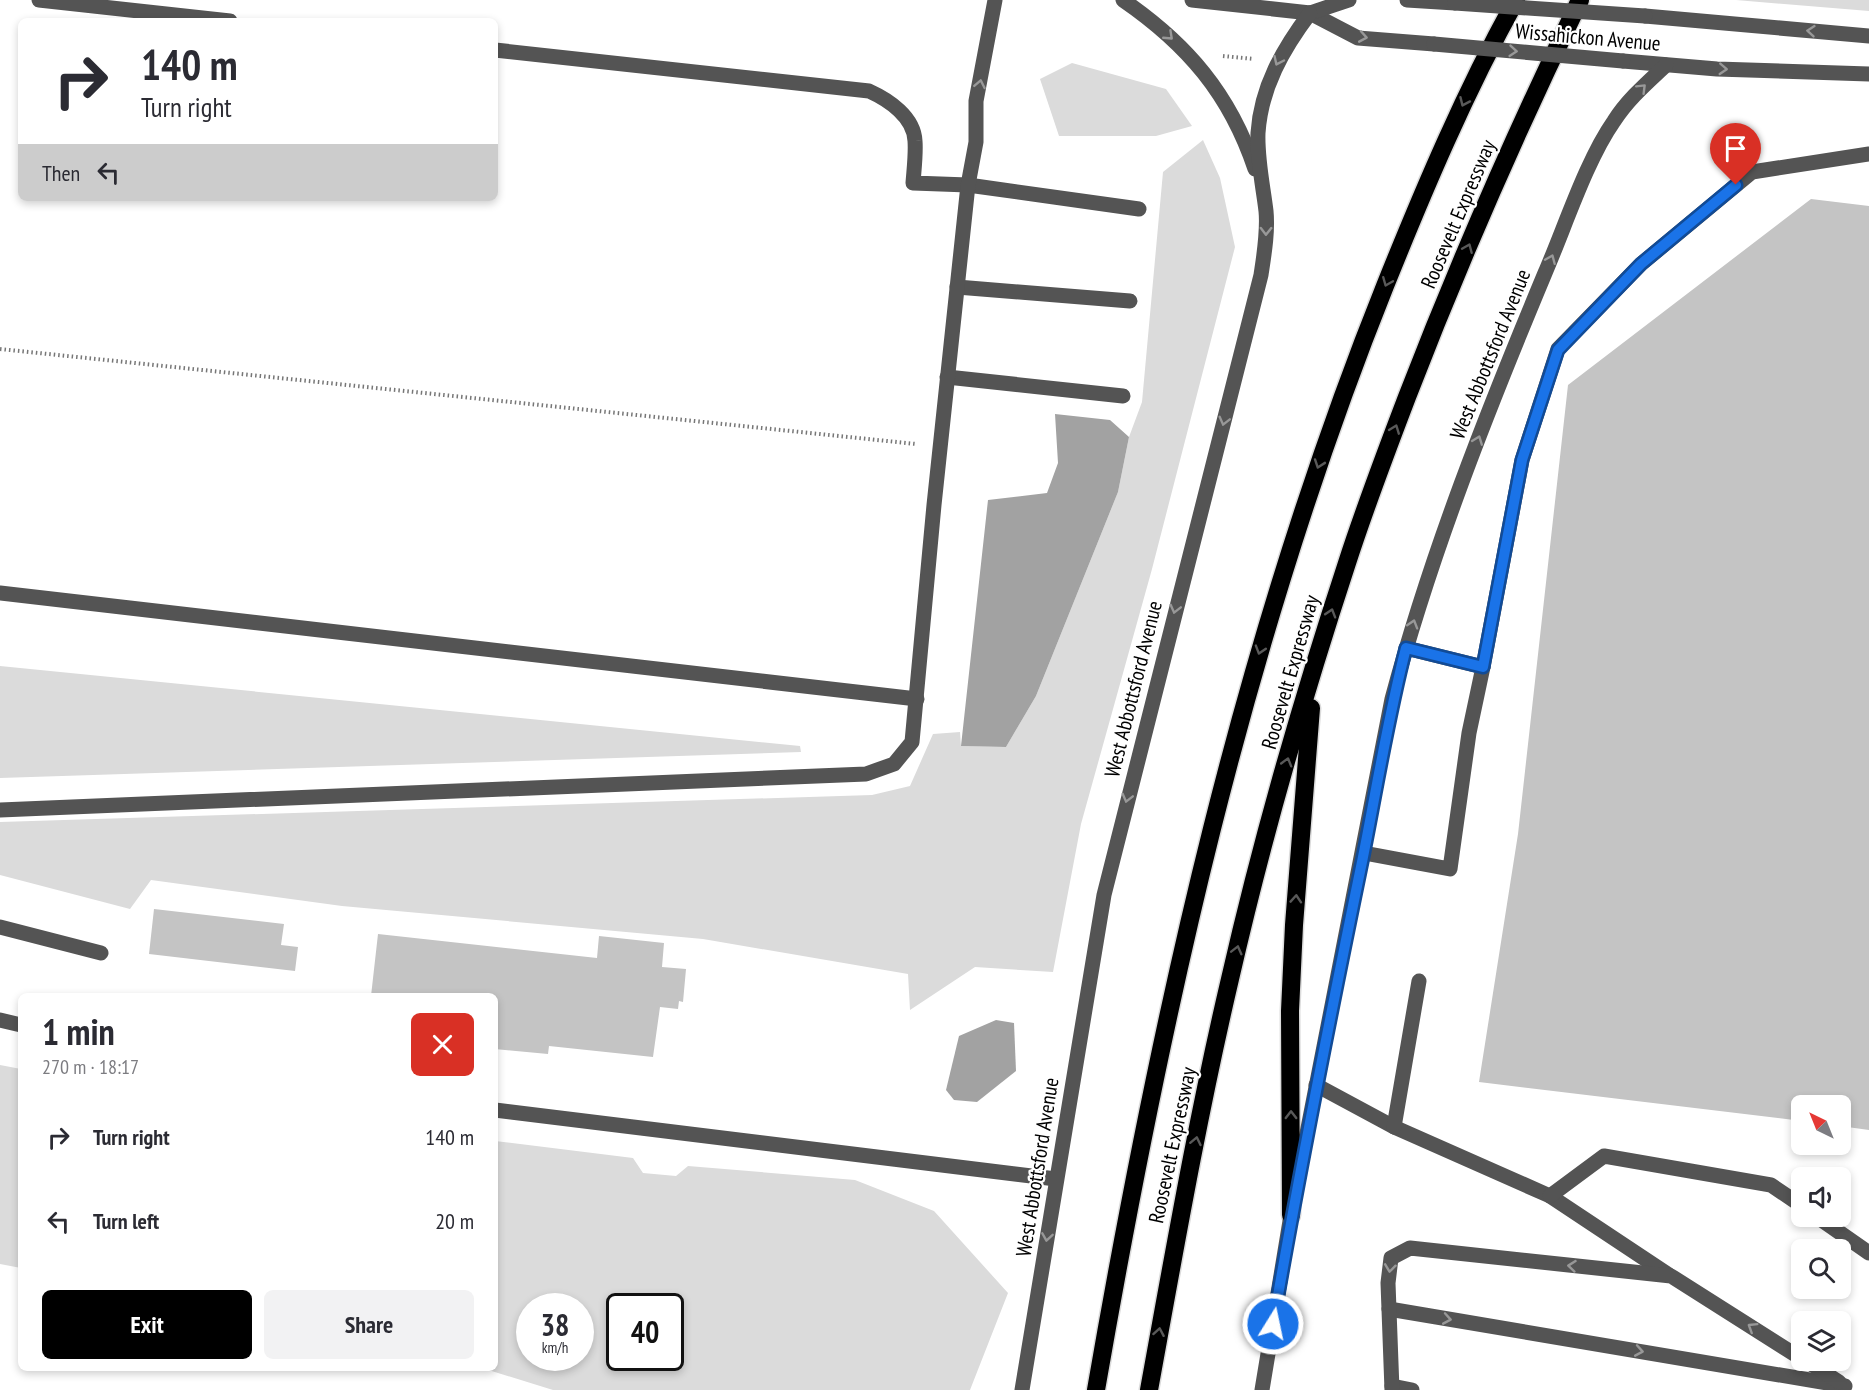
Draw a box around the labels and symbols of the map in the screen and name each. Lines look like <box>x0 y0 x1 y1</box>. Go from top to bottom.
street label: Wissahickon Avenue <box>1514 17 1662 57</box>
one-way arrow <box>1806 25 1815 38</box>
one-way arrow <box>1162 29 1173 40</box>
one-way arrow <box>1358 30 1368 43</box>
one-way arrow <box>1508 44 1518 57</box>
one-way arrow <box>1274 55 1286 66</box>
one-way arrow <box>1719 62 1728 75</box>
one-way arrow <box>973 79 986 89</box>
one-way arrow <box>1635 84 1645 95</box>
one-way arrow <box>1459 96 1471 107</box>
pin <box>1710 123 1761 185</box>
street label: Roosevelt Expressway <box>1415 136 1502 292</box>
one-way arrow <box>1260 226 1272 235</box>
one-way arrow <box>1461 243 1473 254</box>
one-way arrow <box>1544 254 1556 265</box>
street label: West Abbottsford Avenue <box>1444 265 1536 443</box>
one-way arrow <box>1382 275 1394 286</box>
one-way arrow <box>1218 415 1231 425</box>
one-way arrow <box>1388 424 1401 434</box>
one-way arrow <box>1471 435 1483 446</box>
one-way arrow <box>1313 458 1326 469</box>
street label: Roosevelt Expressway <box>1255 592 1325 752</box>
street label: West Abbottsford Avenue <box>1098 598 1168 780</box>
one-way arrow <box>1170 604 1183 614</box>
one-way arrow <box>1324 608 1336 619</box>
one-way arrow <box>1406 619 1419 630</box>
one-way arrow <box>1255 644 1267 655</box>
one-way arrow <box>1280 757 1292 768</box>
one-way arrow <box>1121 793 1134 803</box>
one-way arrow <box>1289 894 1302 904</box>
one-way arrow <box>1229 946 1242 956</box>
street label: Roosevelt Expressway <box>1142 1064 1202 1226</box>
street label: West Abbottsford Avenue <box>1010 1076 1064 1258</box>
north arrow <box>1791 1095 1851 1155</box>
one-way arrow <box>1285 1110 1297 1119</box>
one-way arrow <box>1189 1136 1202 1146</box>
one-way arrow <box>1041 1232 1054 1242</box>
one-way arrow <box>1568 1260 1577 1272</box>
one-way arrow <box>1384 1263 1396 1273</box>
position arrow <box>1241 1292 1305 1356</box>
speed limit sign: 40 <box>606 1293 684 1371</box>
one-way arrow <box>1441 1312 1451 1325</box>
one-way arrow <box>1748 1323 1758 1335</box>
one-way arrow <box>1152 1328 1165 1338</box>
one-way arrow <box>1634 1345 1643 1357</box>

